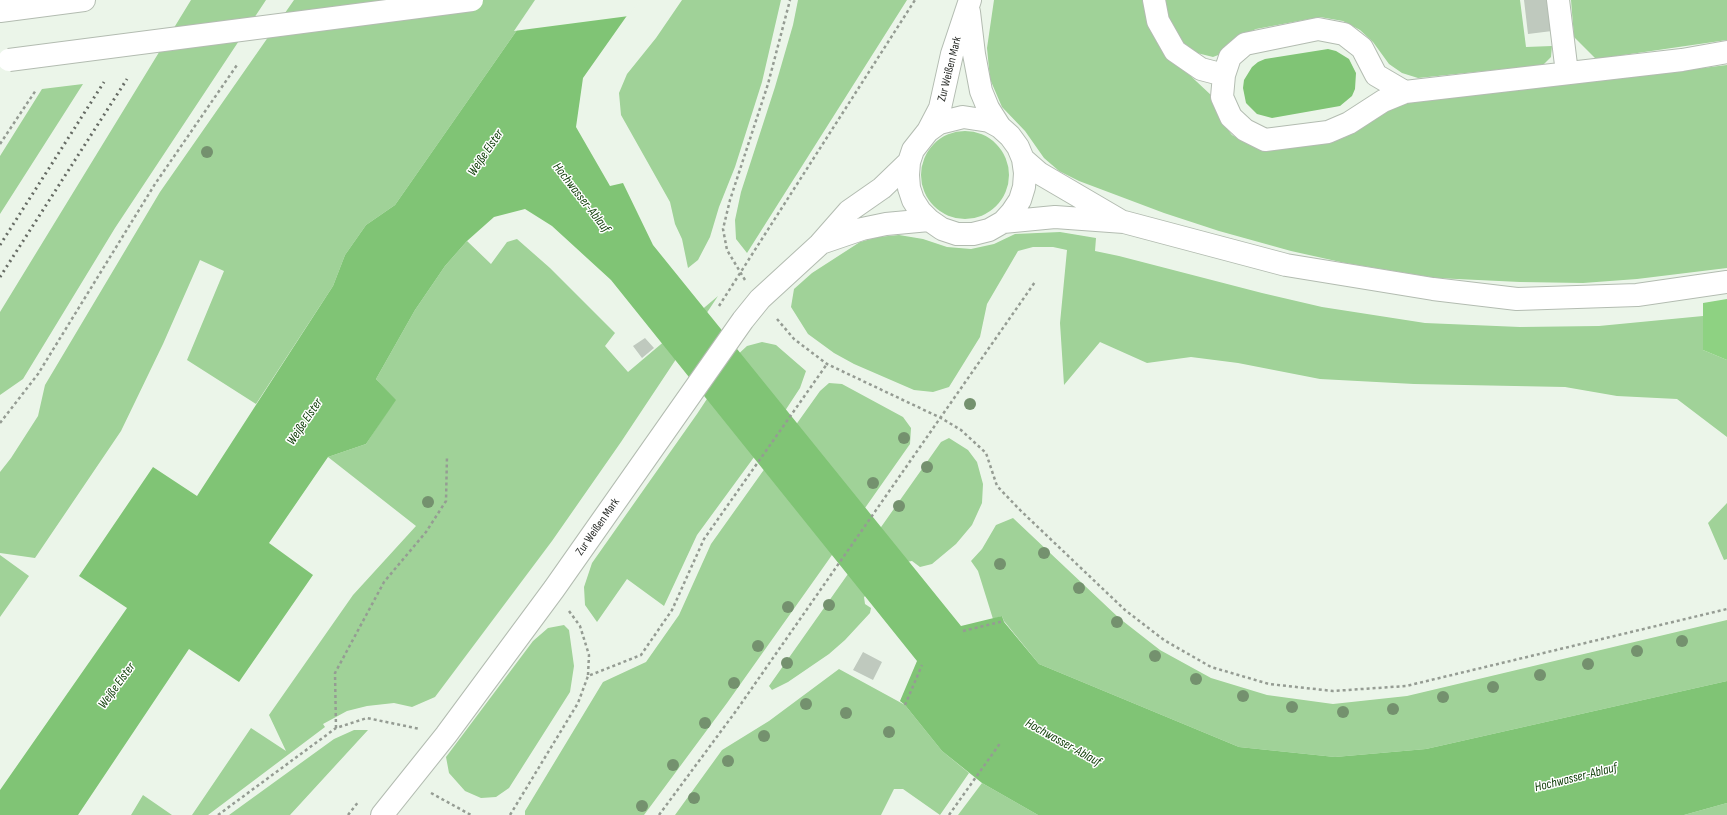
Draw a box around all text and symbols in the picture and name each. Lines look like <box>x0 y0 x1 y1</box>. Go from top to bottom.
street label: Zur Weißen Mark <box>935 35 965 103</box>
water label: Weiße Elster <box>465 127 507 179</box>
water label: Hochwasser-Ablauf <box>549 160 613 236</box>
water label: Weiße Elster <box>284 396 326 448</box>
street label: Zur Weißen Mark <box>573 496 623 558</box>
water label: Weiße Elster <box>95 660 139 712</box>
water label: Hochwasser-Ablauf <box>1022 716 1104 770</box>
water label: Hochwasser-Ablauf <box>1533 760 1619 796</box>

